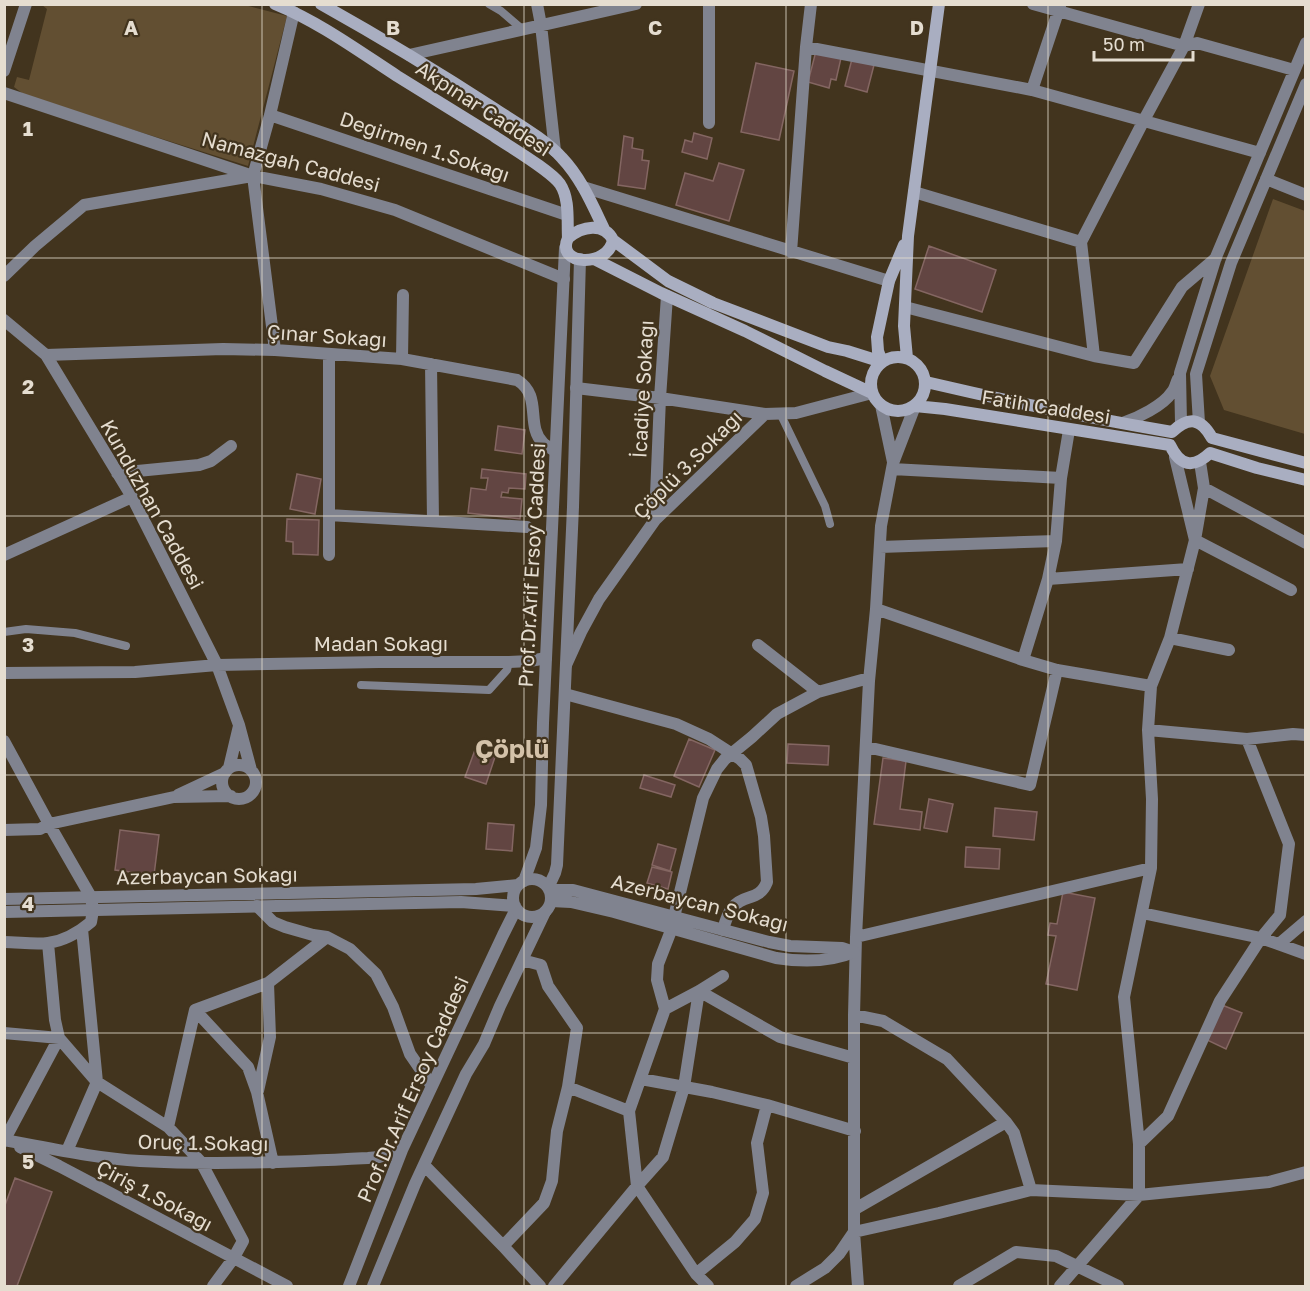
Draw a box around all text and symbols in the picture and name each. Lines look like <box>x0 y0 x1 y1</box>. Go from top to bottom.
text: A <box>124 15 138 39</box>
text: B <box>386 15 400 39</box>
text: C <box>648 15 662 39</box>
text: D <box>910 15 924 39</box>
scale bar <box>1094 24 1193 62</box>
text: 50 m <box>1103 33 1145 55</box>
street label: Akpınar Caddesi <box>412 56 556 160</box>
street label: Değirmen 1.Sokağı <box>337 106 513 186</box>
text: 1 <box>23 116 33 140</box>
street label: Namazgah Caddesi <box>199 126 383 196</box>
street label: Çınar Sokağı <box>266 319 388 351</box>
street label: İcadiye Sokağı <box>626 319 658 459</box>
text: 2 <box>22 374 34 398</box>
street label: Fatih Caddesi <box>980 384 1112 428</box>
street label: Çöplü 3.Sokağı <box>628 405 746 523</box>
street label: Kunduzhan Caddesi <box>96 415 210 593</box>
street label: Prof.Dr.Arif Ersoy Caddesi <box>513 442 549 688</box>
street label: Madan Sokağı <box>314 631 448 655</box>
text: 3 <box>22 632 34 656</box>
district label: Çöplü <box>475 733 549 764</box>
street label: Azerbaycan Sokağı <box>116 861 298 889</box>
street label: Azerbaycan Sokağı <box>609 868 791 936</box>
text: 4 <box>22 891 34 915</box>
street label: Prof.Dr.Arif Ersoy Caddesi <box>351 972 473 1206</box>
street label: Oruç 1.Sokağı <box>137 1129 269 1155</box>
text: 5 <box>22 1149 34 1173</box>
street label: Çiriş 1.Sokağı <box>93 1154 217 1236</box>

